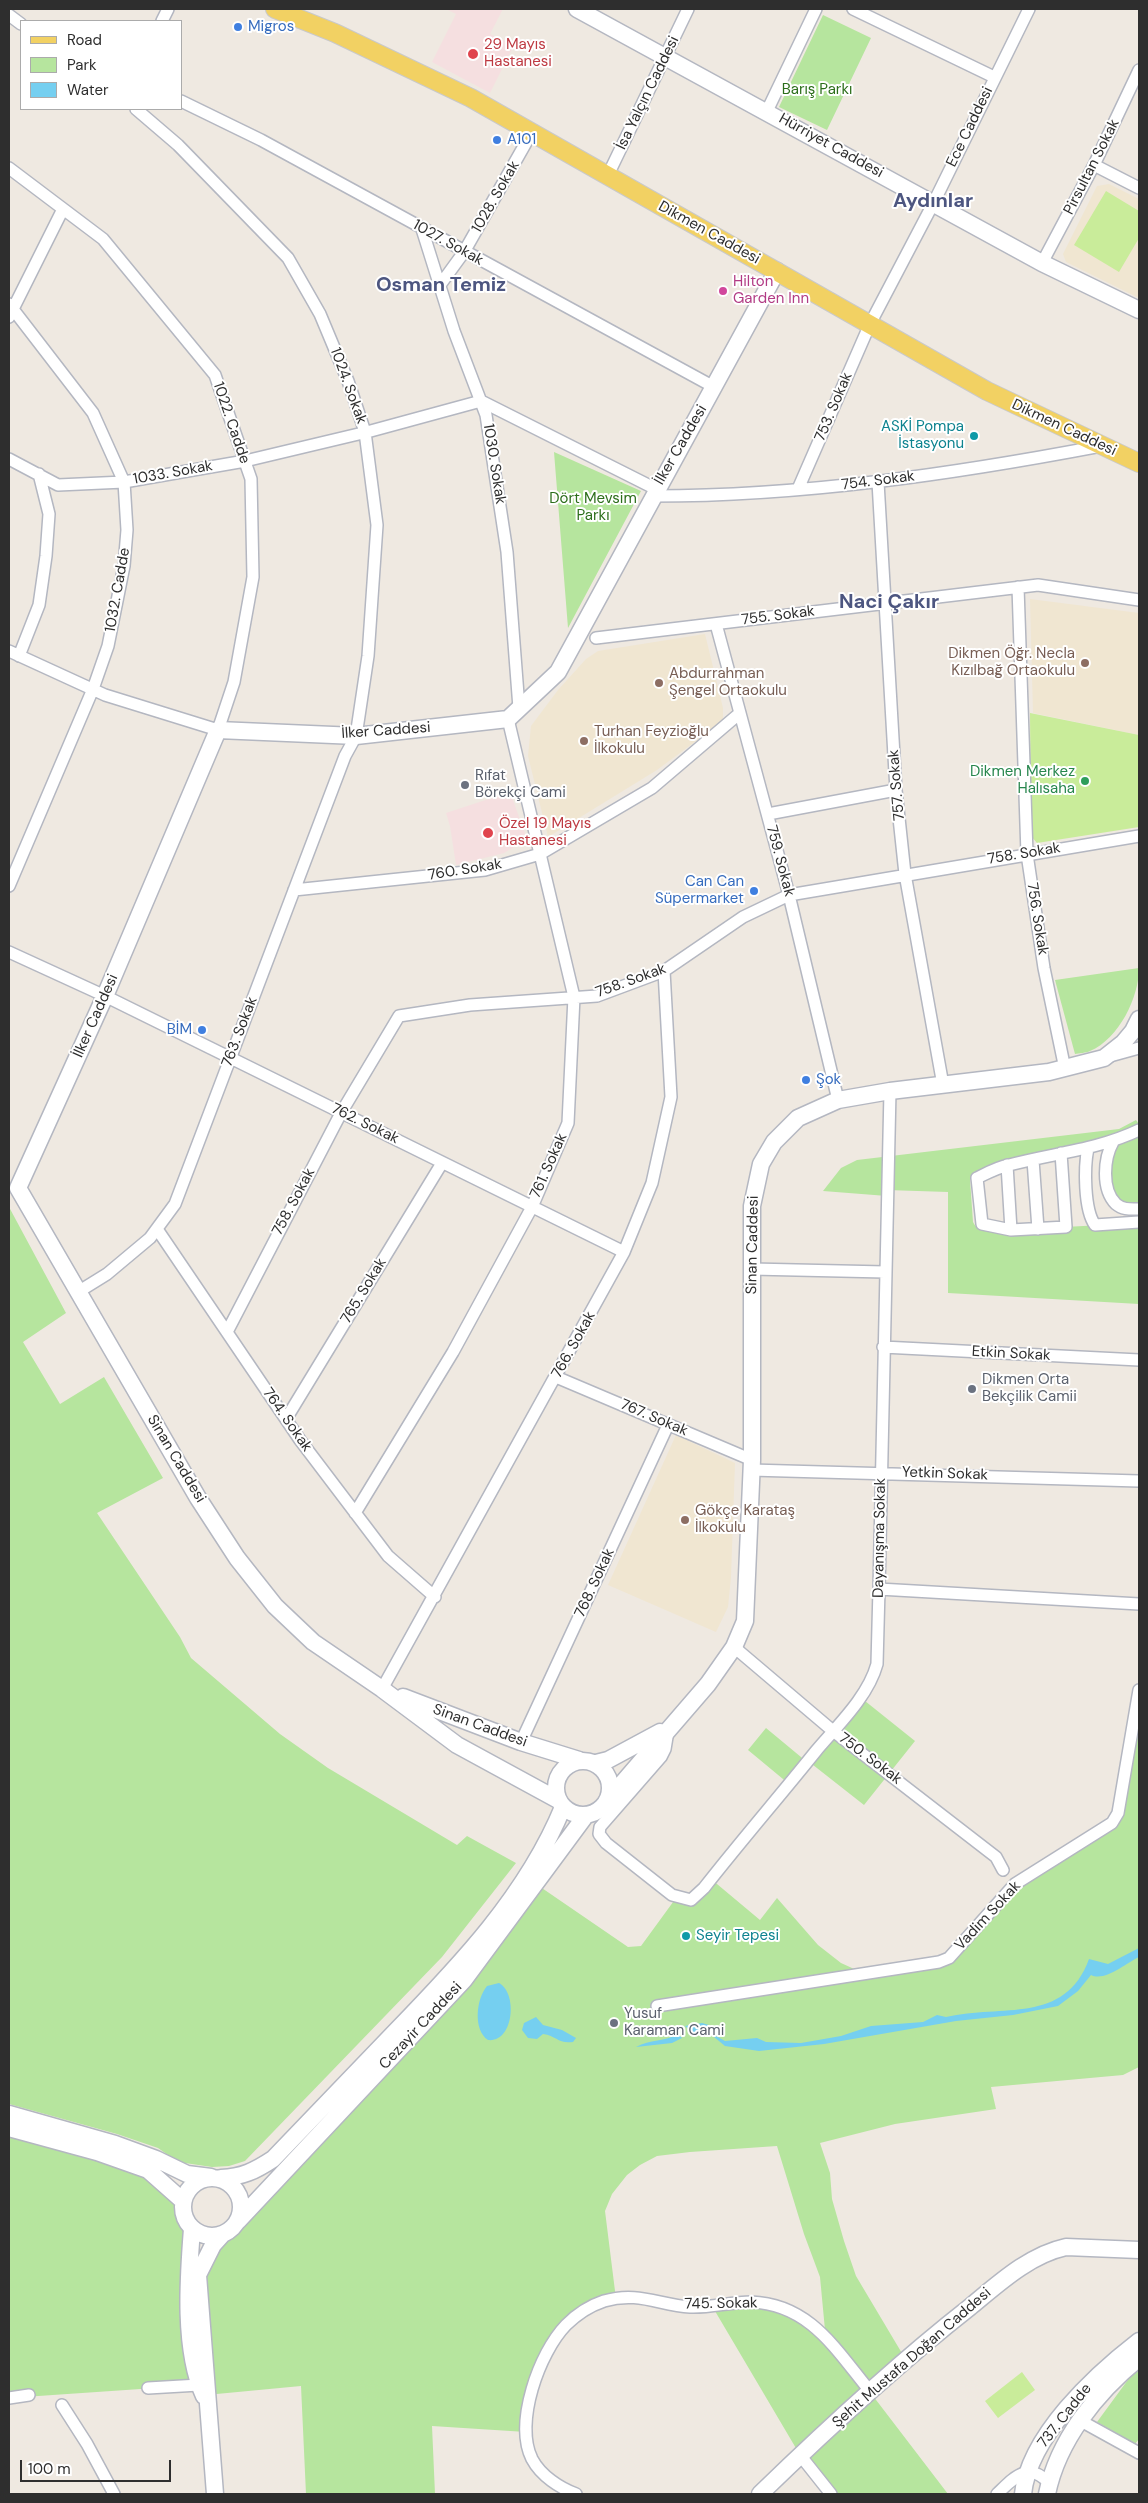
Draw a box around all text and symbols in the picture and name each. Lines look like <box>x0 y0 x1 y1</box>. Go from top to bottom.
place label: Migros <box>248 18 294 36</box>
legend <box>20 20 182 110</box>
marker: Migros <box>232 21 244 33</box>
text: Road <box>67 30 102 50</box>
street label: İsa Yalçın Caddesi <box>613 33 683 153</box>
place label: 29 Mayıs Hastanesi <box>484 36 552 71</box>
marker: 29 Mayıs Hastanesi <box>466 47 480 61</box>
text: Park <box>67 55 97 75</box>
text: Water <box>67 80 108 100</box>
park label: Barış Parkı <box>782 81 852 99</box>
street label: Ece Caddesi <box>943 84 997 170</box>
street label: Hürriyet Caddesi <box>776 110 886 182</box>
street label: Pirsultan Sokak <box>1060 116 1124 218</box>
place label: A101 <box>507 131 536 149</box>
marker: A101 <box>491 134 503 146</box>
street label: 1028. Sokak <box>468 158 524 236</box>
district label: Aydınlar <box>893 190 973 214</box>
street label: Dikmen Caddesi <box>655 198 763 268</box>
street label: 1027. Sokak <box>410 216 486 270</box>
place label: Hilton Garden Inn <box>733 273 809 308</box>
district label: Osman Temiz <box>376 274 506 298</box>
marker: Hilton Garden Inn <box>717 285 729 297</box>
street label: 1024. Sokak <box>326 345 370 427</box>
street label: 753. Sokak <box>811 370 857 444</box>
street label: 1022. Cadde <box>209 380 253 466</box>
street label: Dikmen Caddesi <box>1009 396 1119 460</box>
street label: İlker Caddesi <box>651 402 711 488</box>
place label: ASKİ Pompa İstasyonu <box>881 418 964 453</box>
street label: 1030. Sokak <box>479 422 509 506</box>
marker: ASKİ Pompa İstasyonu <box>968 430 980 442</box>
street label: 1033. Sokak <box>132 457 214 489</box>
street label: 754. Sokak <box>840 468 916 494</box>
park label: Dört Mevsim Parkı <box>549 490 637 525</box>
street label: 1032. Cadde <box>102 546 134 634</box>
district label: Naci Çakır <box>839 591 939 615</box>
street label: 755. Sokak <box>740 603 816 629</box>
place label: Dikmen Öğr. Necla Kızılbağ Ortaokulu <box>948 645 1075 680</box>
marker: Dikmen Öğr. Necla Kızılbağ Ortaokulu <box>1079 657 1091 669</box>
place label: Abdurrahman Şengel Ortaokulu <box>669 665 787 700</box>
marker: Abdurrahman Şengel Ortaokulu <box>653 677 665 689</box>
street label: İlker Caddesi <box>341 719 431 743</box>
place label: Turhan Feyzioğlu İlkokulu <box>594 723 709 758</box>
marker: Turhan Feyzioğlu İlkokulu <box>578 735 590 747</box>
street label: 757. Sokak <box>885 749 909 821</box>
place label: Dikmen Merkez Halısaha <box>970 763 1075 798</box>
place label: Rıfat Börekçi Cami <box>475 767 566 802</box>
marker: Dikmen Merkez Halısaha <box>1079 775 1091 787</box>
marker: Rıfat Börekçi Cami <box>459 779 471 791</box>
place label: Özel 19 Mayıs Hastanesi <box>499 815 591 850</box>
street label: 759. Sokak <box>762 823 798 899</box>
marker: Özel 19 Mayıs Hastanesi <box>481 826 495 840</box>
street label: 758. Sokak <box>986 839 1062 869</box>
street label: 760. Sokak <box>427 855 503 885</box>
place label: Can Can Süpermarket <box>655 873 744 908</box>
street label: 756. Sokak <box>1022 881 1052 957</box>
marker: Can Can Süpermarket <box>748 885 760 897</box>
street label: 758. Sokak <box>593 960 669 1002</box>
street label: İlker Caddesi <box>70 972 122 1060</box>
street label: 763. Sokak <box>218 994 262 1070</box>
place label: BİM <box>167 1021 192 1039</box>
marker: BİM <box>196 1024 208 1036</box>
place label: Şok <box>816 1071 841 1089</box>
marker: Şok <box>800 1074 812 1086</box>
street label: 762. Sokak <box>328 1100 402 1148</box>
street label: 761. Sokak <box>527 1131 571 1201</box>
street label: 758. Sokak <box>269 1165 319 1239</box>
street label: Sinan Caddesi <box>743 1195 763 1295</box>
street label: 765. Sokak <box>337 1255 391 1327</box>
street label: 766. Sokak <box>548 1308 600 1382</box>
street label: Etkin Sokak <box>971 1343 1051 1365</box>
place label: Dikmen Orta Bekçilik Camii <box>982 1371 1077 1406</box>
marker: Dikmen Orta Bekçilik Camii <box>966 1383 978 1395</box>
street label: 764. Sokak <box>258 1385 316 1455</box>
street label: 767. Sokak <box>618 1396 690 1440</box>
street label: Sinan Caddesi <box>143 1412 209 1506</box>
street label: Yetkin Sokak <box>902 1464 988 1484</box>
street label: Dayanışma Sokak <box>870 1478 890 1598</box>
place label: Gökçe Karataş İlkokulu <box>695 1502 795 1537</box>
marker: Gökçe Karataş İlkokulu <box>679 1514 691 1526</box>
street label: 768. Sokak <box>571 1546 619 1620</box>
street label: Sinan Caddesi <box>430 1701 530 1751</box>
street label: 750. Sokak <box>835 1729 905 1789</box>
street label: Vadim Sokak <box>951 1877 1025 1955</box>
place label: Seyir Tepesi <box>696 1927 779 1945</box>
marker: Seyir Tepesi <box>680 1930 692 1942</box>
street label: Cezayir Caddesi <box>376 1979 466 2073</box>
place label: Yusuf Karaman Cami <box>624 2005 724 2040</box>
marker: Yusuf Karaman Cami <box>608 2017 620 2029</box>
street label: Şehit Mustafa Doğan Caddesi <box>829 2284 995 2432</box>
street label: 745. Sokak <box>684 2294 758 2314</box>
street label: 737. Cadde <box>1034 2380 1096 2452</box>
scale bar <box>22 2450 174 2482</box>
text: 100 m <box>28 2459 71 2479</box>

